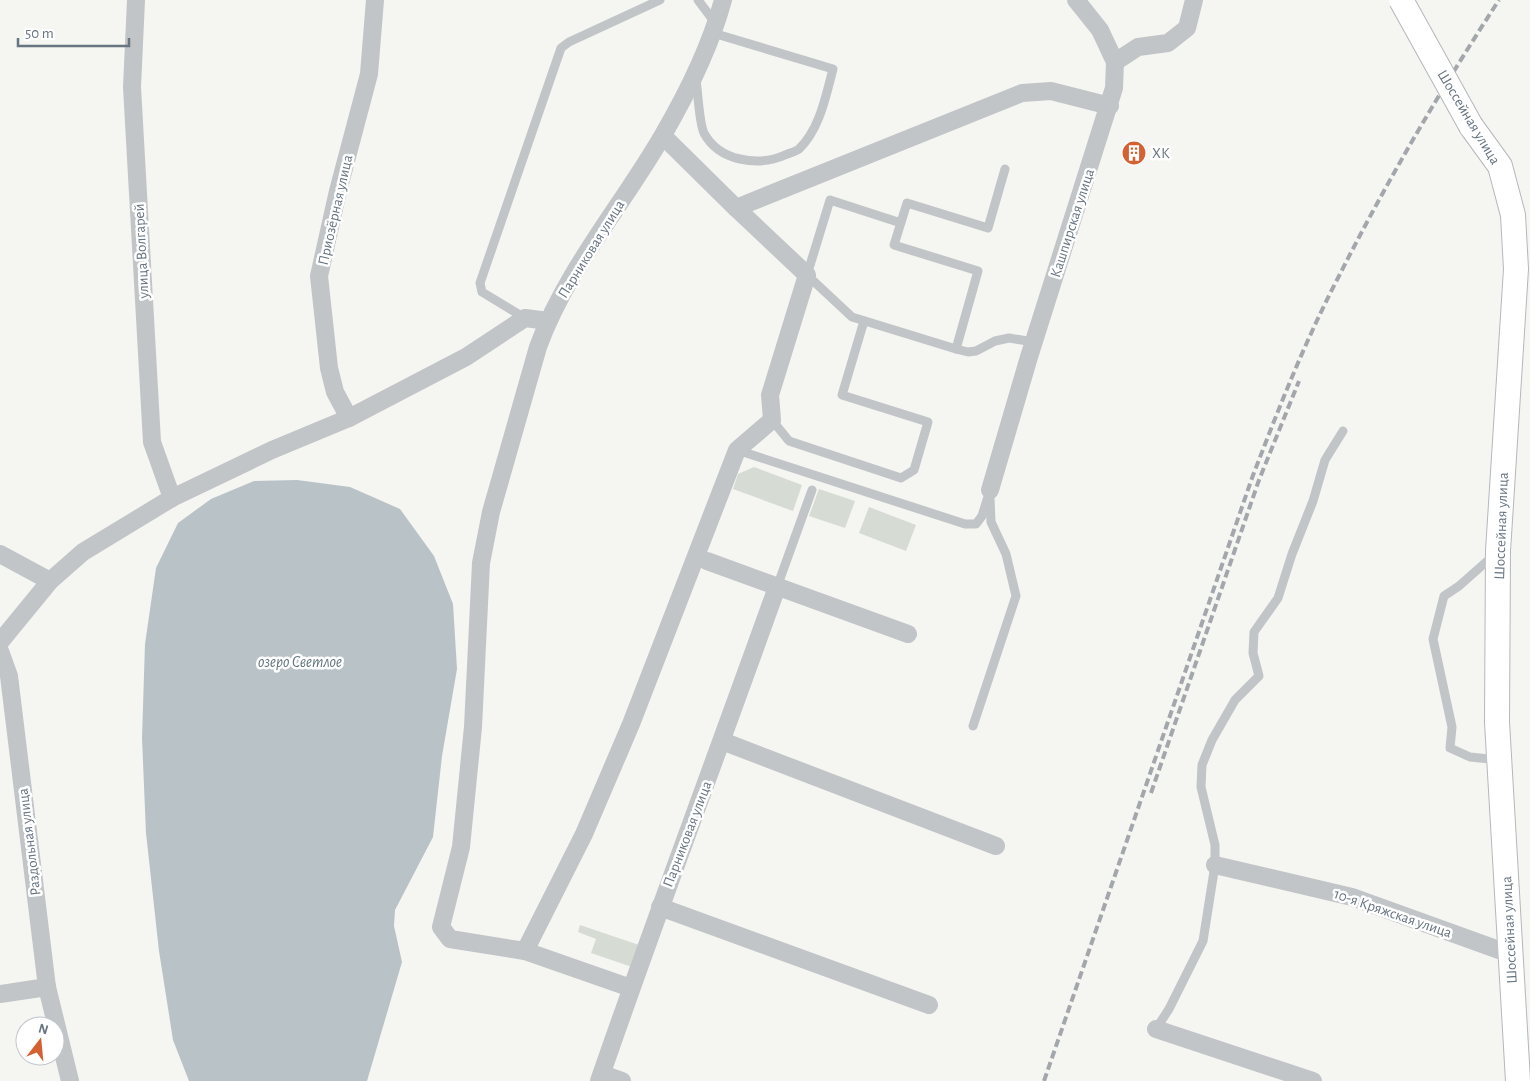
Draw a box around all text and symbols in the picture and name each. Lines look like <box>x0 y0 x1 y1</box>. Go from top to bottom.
scale bar <box>18 15 129 47</box>
text: 50 m <box>25 26 54 41</box>
street label: Шоссейная улица <box>1434 67 1503 167</box>
building icon: ХК <box>1121 140 1147 166</box>
place label: ХК <box>1152 146 1170 161</box>
street label: Приозёрная улица <box>315 153 356 267</box>
street label: Кашпирская улица <box>1048 167 1097 279</box>
street label: Парниковая улица <box>555 198 628 301</box>
street label: улица Волгарей <box>132 203 152 300</box>
street label: Шоссейная улица <box>1492 472 1511 580</box>
water label: озеро Светлое <box>258 654 342 671</box>
street label: Парниковая улица <box>660 779 715 889</box>
street label: Раздольная улица <box>15 787 44 897</box>
street label: Шоссейная улица <box>1499 876 1520 984</box>
street label: 10-я Кряжская улица <box>1332 886 1454 941</box>
north arrow <box>15 1016 65 1066</box>
text: N <box>37 1021 50 1038</box>

